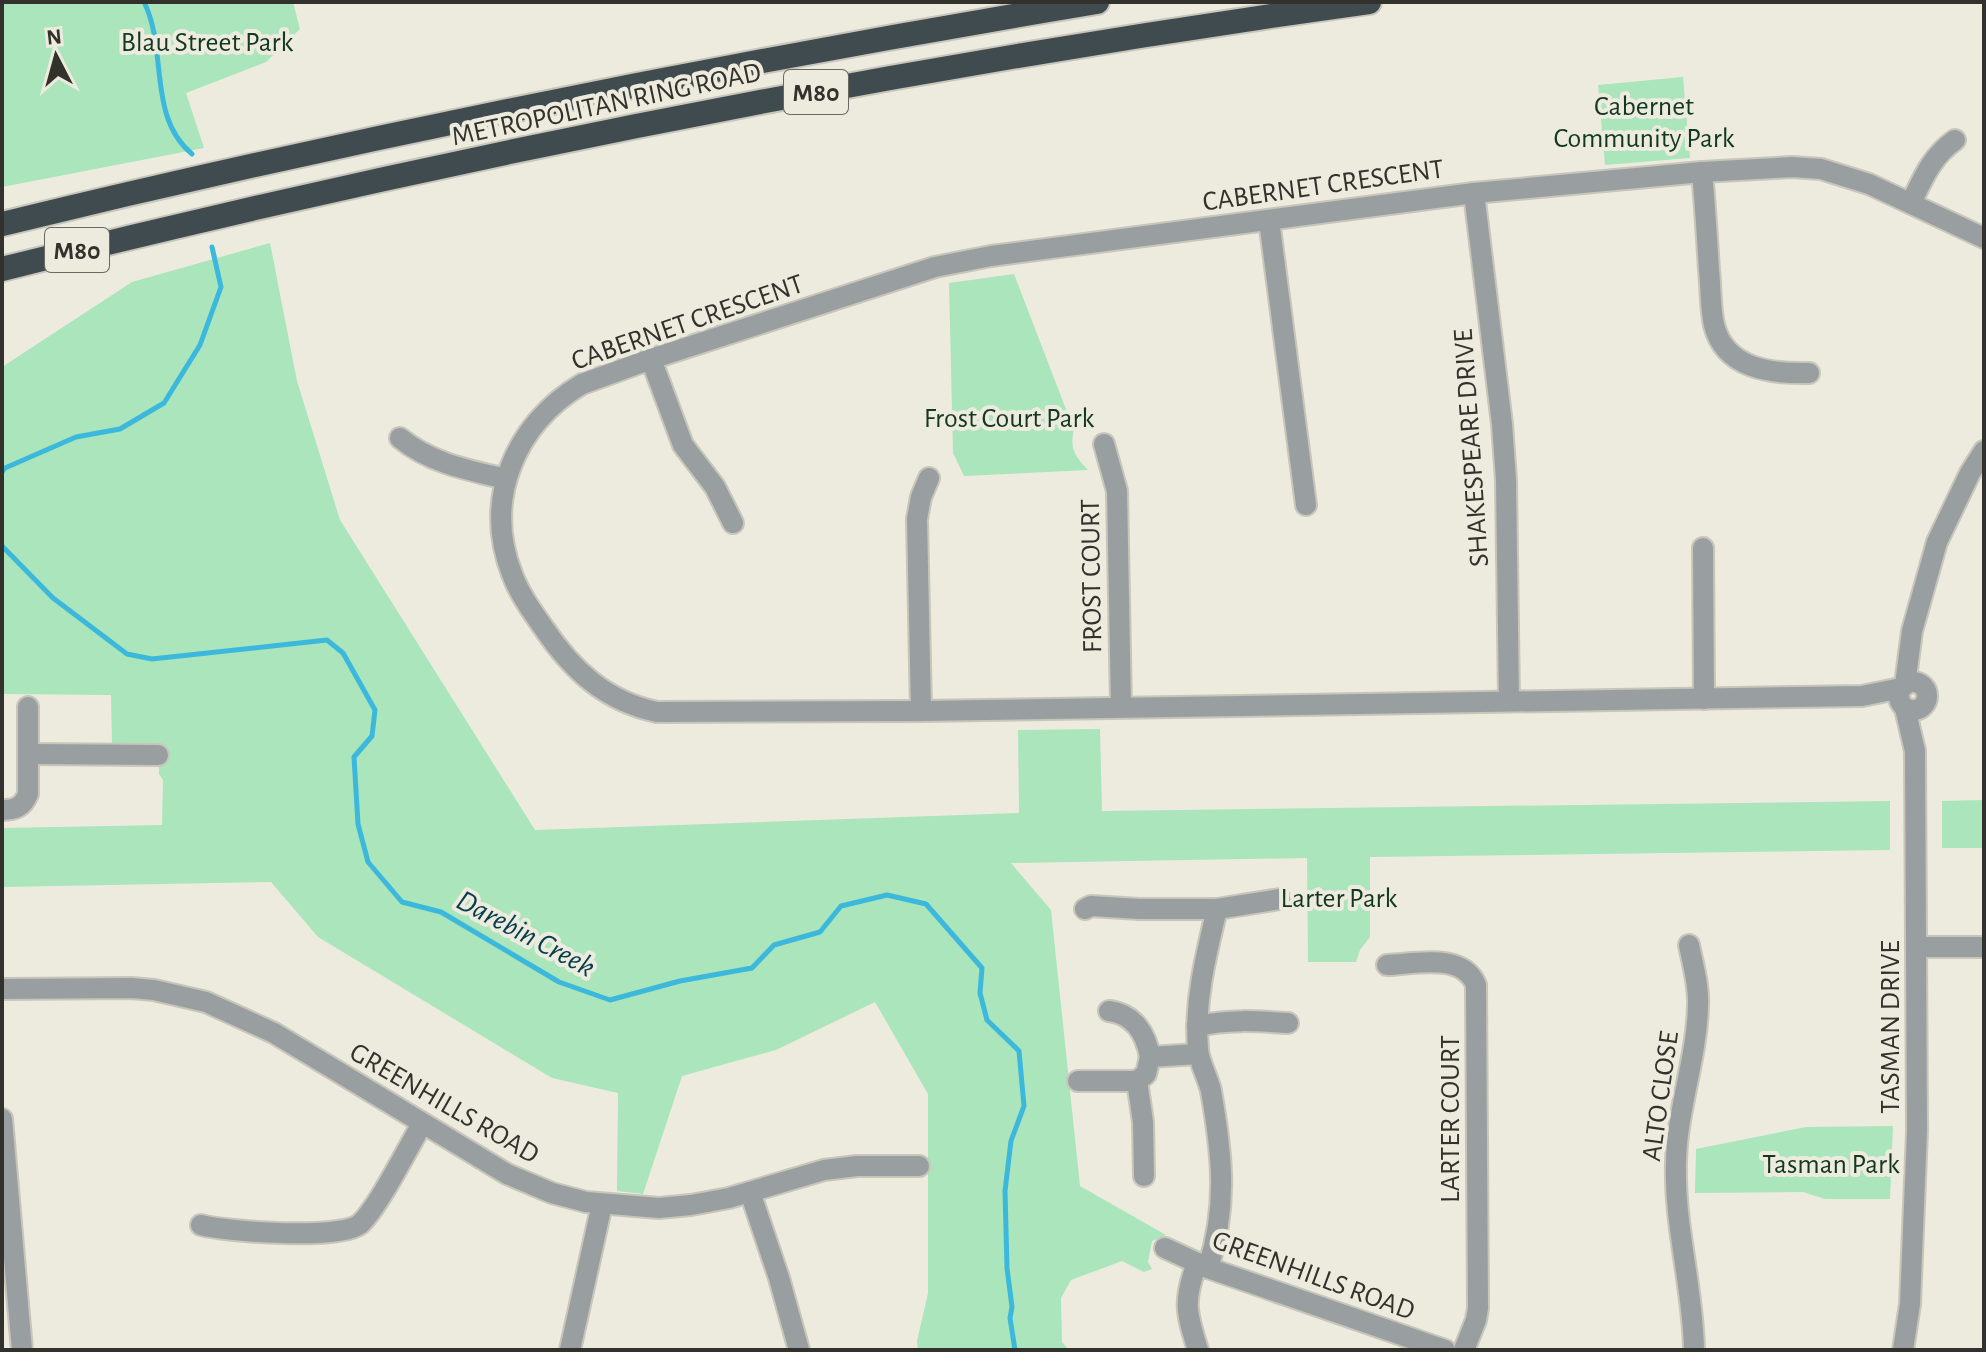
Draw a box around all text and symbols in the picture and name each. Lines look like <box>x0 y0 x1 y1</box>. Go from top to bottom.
north arrow <box>16 16 96 96</box>
text: N <box>45 25 63 49</box>
park label: Blau Street Park <box>121 29 294 57</box>
street label: METROPOLITAN RING ROAD <box>449 58 764 151</box>
road number: M80 <box>784 70 848 114</box>
park label: Cabernet Community Park <box>1553 93 1735 153</box>
street label: CABERNET CRESCENT <box>1201 155 1446 217</box>
road number: M80 <box>45 228 109 272</box>
street label: CABERNET CRESCENT <box>568 270 807 376</box>
street label: SHAKESPEARE DRIVE <box>1450 328 1494 568</box>
park label: Frost Court Park <box>924 405 1094 433</box>
street label: FROST COURT <box>1077 498 1107 653</box>
water label: Darebin Creek <box>452 885 600 983</box>
park label: Larter Park <box>1281 885 1398 913</box>
street label: TASMAN DRIVE <box>1877 940 1905 1114</box>
street label: ALTO CLOSE <box>1638 1029 1684 1163</box>
street label: LARTER COURT <box>1437 1035 1465 1203</box>
street label: GREENHILLS ROAD <box>345 1038 543 1169</box>
park label: Tasman Park <box>1762 1151 1900 1179</box>
street label: GREENHILLS ROAD <box>1208 1226 1418 1325</box>

